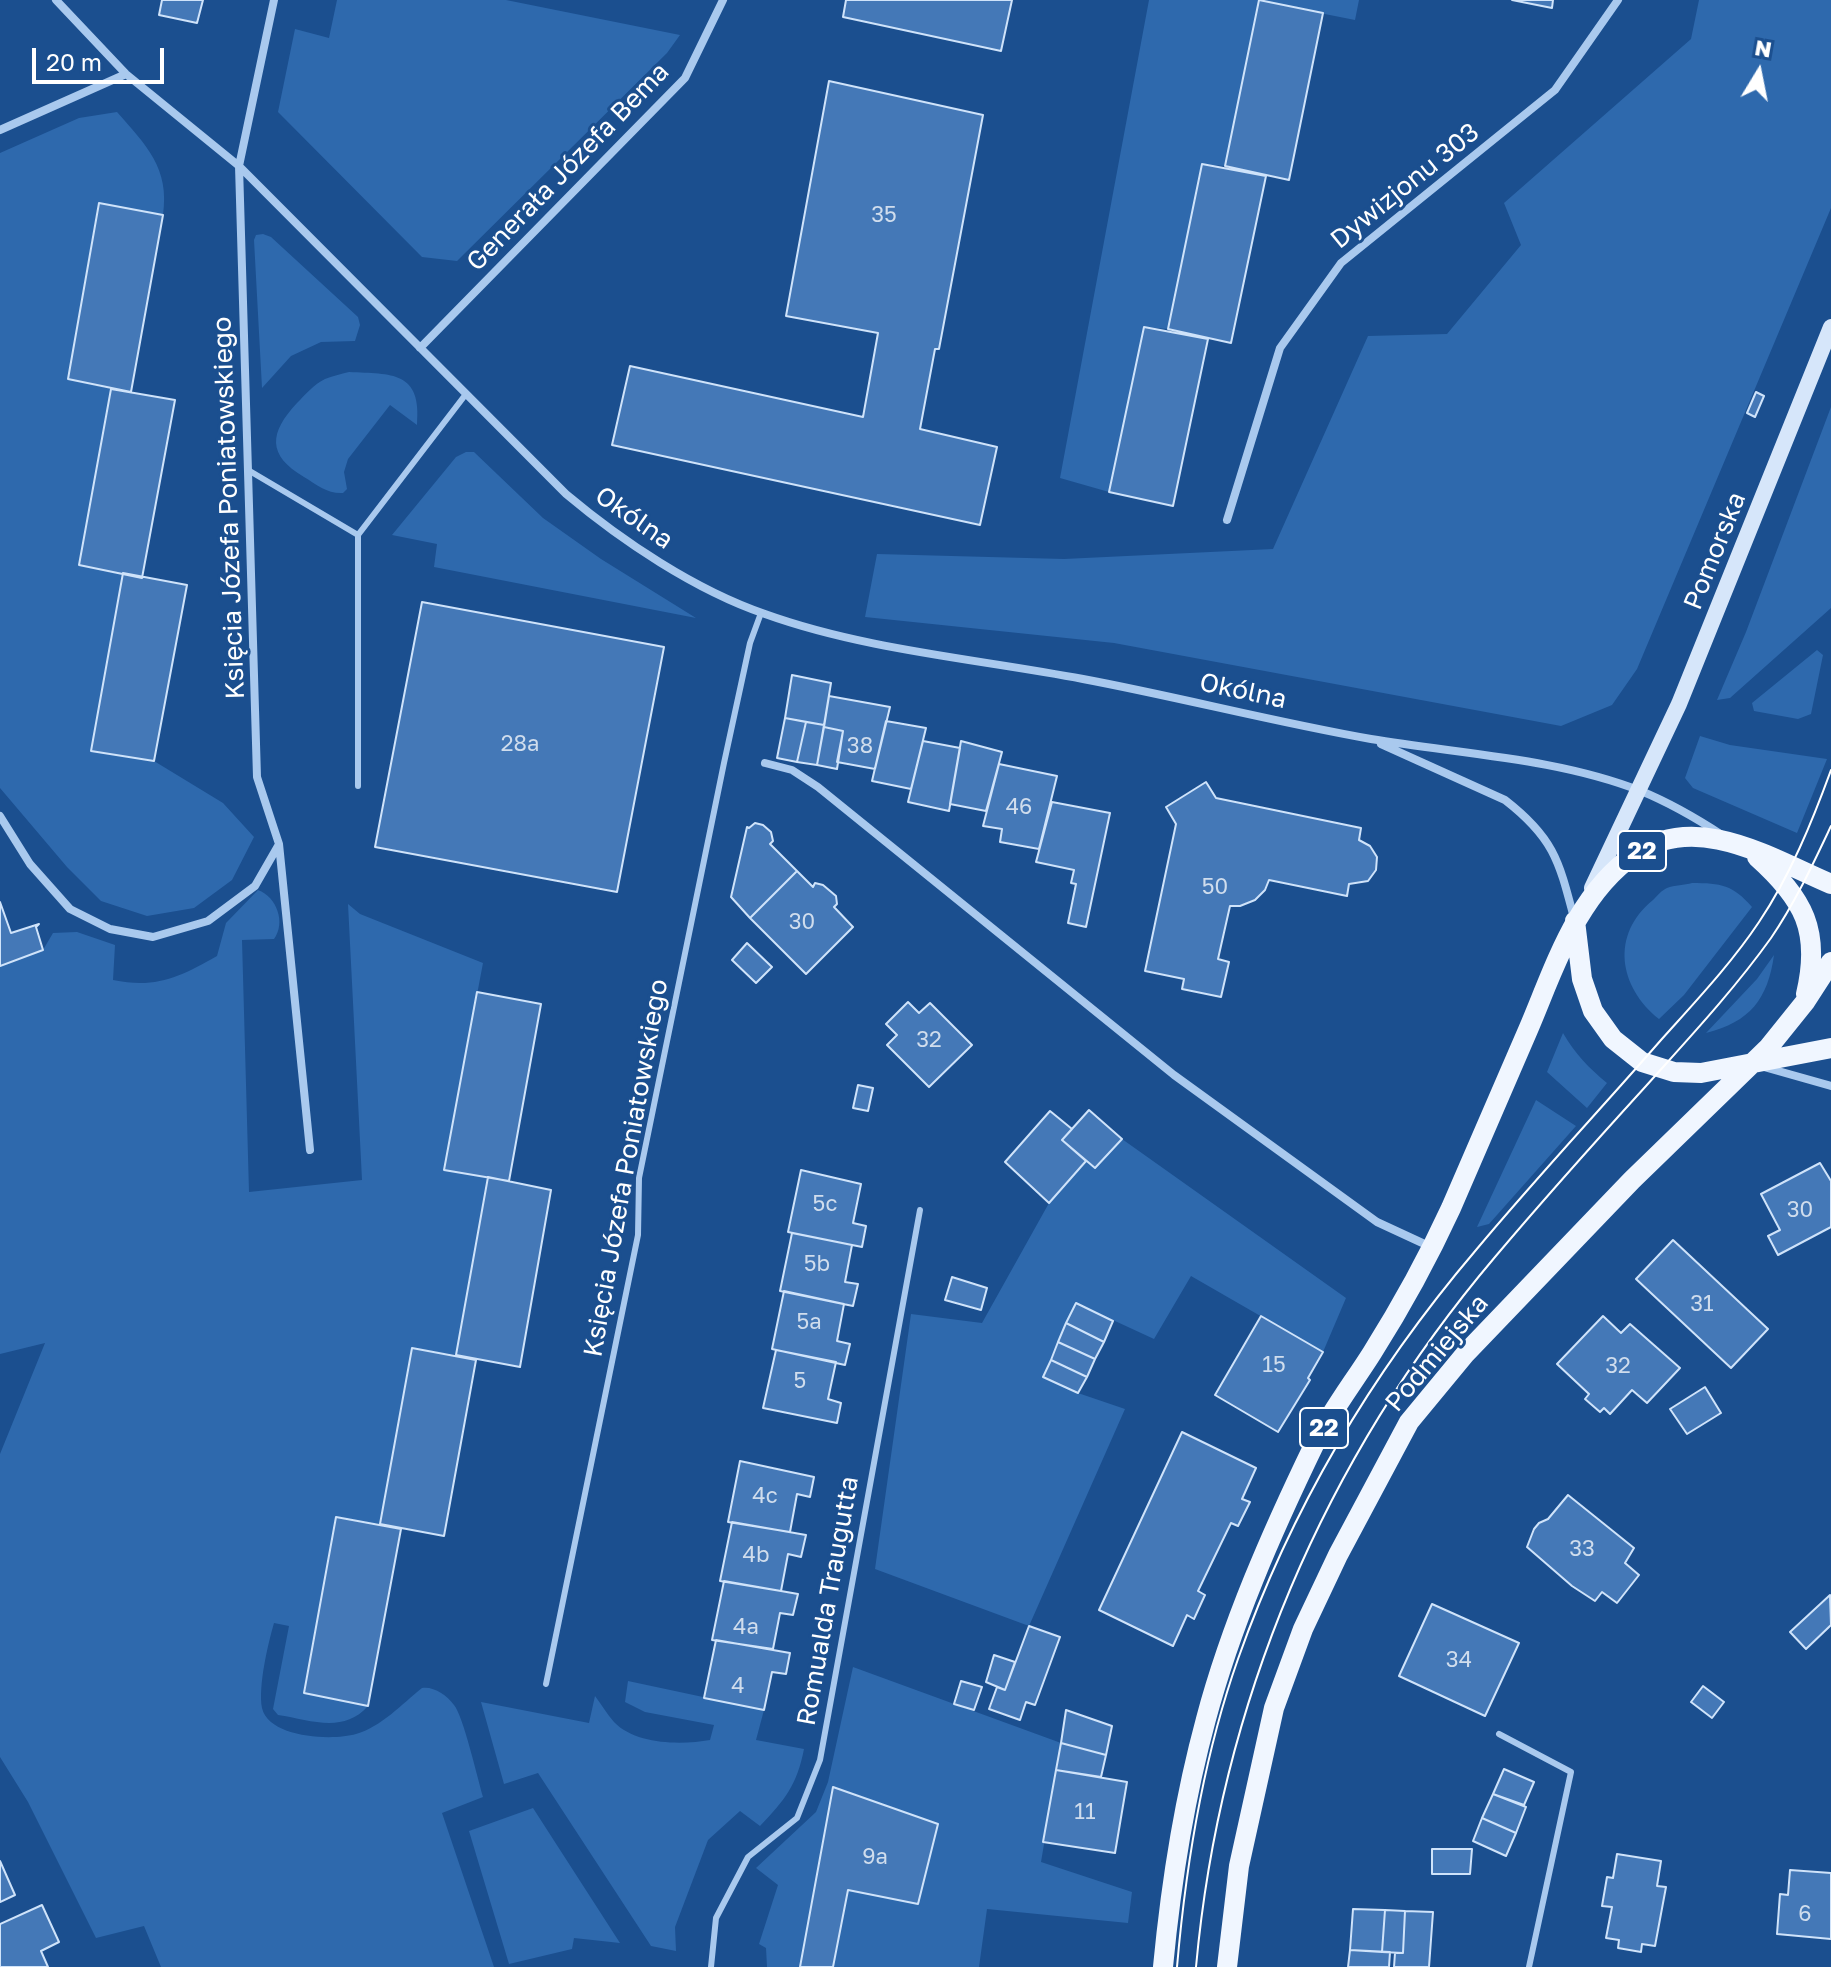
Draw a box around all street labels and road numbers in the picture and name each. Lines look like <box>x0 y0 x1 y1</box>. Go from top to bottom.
street label: Generała Józefa Bema <box>460 56 676 278</box>
street label: Dywizjonu 303 <box>1325 117 1485 255</box>
street label: Księcia Józefa Poniatowskiego <box>207 316 251 700</box>
street label: Okólna <box>589 480 679 556</box>
street label: Pomorska <box>1677 488 1753 614</box>
street label: Okólna <box>1197 667 1289 715</box>
road number: 22 <box>1618 831 1666 871</box>
street label: Księcia Józefa Poniatowskiego <box>577 977 675 1359</box>
street label: Podmiejska <box>1379 1288 1495 1418</box>
road number: 22 <box>1300 1408 1348 1448</box>
street label: Romualda Traugutta <box>791 1474 865 1728</box>

